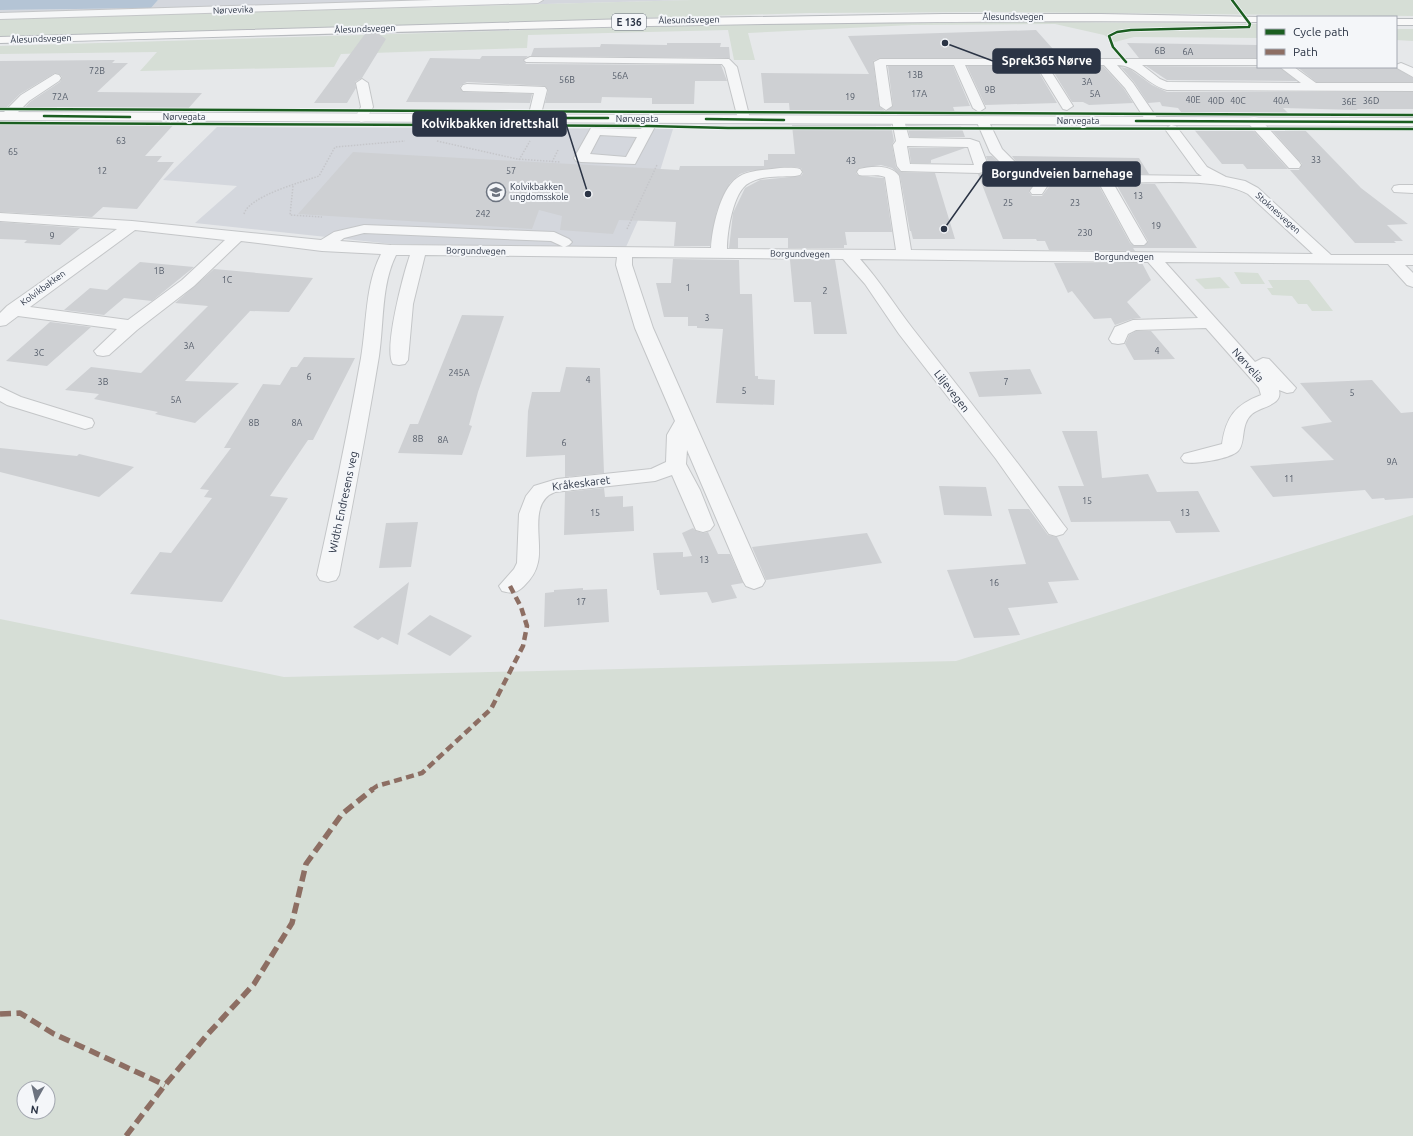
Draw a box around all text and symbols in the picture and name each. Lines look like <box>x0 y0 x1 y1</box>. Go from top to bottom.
street label: Nørvevika <box>213 4 253 16</box>
street label: Ålesundsvegen <box>982 12 1044 22</box>
road number: E 136 <box>612 14 646 30</box>
street label: Ålesundsvegen <box>658 14 720 26</box>
legend <box>1257 16 1397 68</box>
street label: Ålesundsvegen <box>334 23 396 35</box>
text: Cycle path <box>1293 25 1349 38</box>
street label: Ålesundsvegen <box>10 33 72 45</box>
text: Path <box>1293 45 1318 58</box>
house number: 6B <box>1155 46 1166 56</box>
house number: 6A <box>1183 47 1194 57</box>
callout: Sprek365 Nørve <box>993 49 1100 73</box>
text: Sprek365 Nørve <box>1002 54 1092 67</box>
house number: 72B <box>89 66 105 76</box>
house number: 13B <box>907 70 923 80</box>
house number: 56A <box>612 71 628 81</box>
house number: 56B <box>559 75 575 85</box>
house number: 3A <box>1082 77 1093 87</box>
house number: 9B <box>985 85 996 95</box>
house number: 17A <box>911 89 927 99</box>
house number: 5A <box>1090 89 1101 99</box>
house number: 72A <box>52 92 68 102</box>
house number: 19 <box>845 92 855 102</box>
house number: 40E <box>1185 95 1201 105</box>
house number: 40D <box>1208 96 1224 106</box>
house number: 40C <box>1230 96 1246 106</box>
house number: 40A <box>1273 96 1289 106</box>
house number: 36D <box>1363 96 1379 106</box>
house number: 36E <box>1341 97 1357 107</box>
street label: Nørvegata <box>163 112 205 122</box>
callout: Kolvikbakken idrettshall <box>413 112 566 136</box>
street label: Nørvegata <box>616 114 658 124</box>
street label: Nørvegata <box>1057 116 1099 126</box>
text: Kolvikbakken idrettshall <box>421 117 559 130</box>
house number: 63 <box>116 136 126 146</box>
house number: 65 <box>8 147 18 157</box>
house number: 33 <box>1311 155 1321 165</box>
house number: 43 <box>846 156 856 166</box>
callout: Borgundveien barnehage <box>983 162 1140 186</box>
house number: 12 <box>97 166 107 176</box>
house number: 57 <box>506 166 516 176</box>
text: Borgundveien barnehage <box>991 167 1133 180</box>
school or university icon: Kolvikbakken ungdomsskole <box>485 181 507 203</box>
place label: Kolvikbakken ungdomsskole <box>510 182 569 202</box>
street label: Stoknesvegen <box>1254 190 1302 236</box>
house number: 13 <box>1133 191 1143 201</box>
house number: 25 <box>1003 198 1013 208</box>
house number: 23 <box>1070 198 1080 208</box>
house number: 242 <box>475 209 491 219</box>
house number: 19 <box>1151 221 1161 231</box>
house number: 230 <box>1077 228 1093 238</box>
house number: 9 <box>49 231 55 241</box>
street label: Borgundvegen <box>446 245 506 257</box>
street label: Borgundvegen <box>770 248 830 260</box>
street label: Borgundvegen <box>1094 252 1154 262</box>
house number: 1B <box>154 266 165 276</box>
street label: Kolvikbakken <box>19 268 67 308</box>
house number: 1C <box>222 275 233 285</box>
house number: 1 <box>685 283 691 293</box>
house number: 2 <box>822 286 828 296</box>
house number: 3 <box>704 313 710 323</box>
house number: 3A <box>184 341 195 351</box>
house number: 4 <box>1154 346 1160 356</box>
street label: Nørvelia <box>1230 346 1266 384</box>
house number: 3C <box>34 348 45 358</box>
house number: 245A <box>448 368 470 378</box>
street label: Liljevegen <box>932 368 972 414</box>
house number: 6 <box>306 372 312 382</box>
house number: 4 <box>585 375 591 385</box>
house number: 3B <box>98 377 109 387</box>
house number: 7 <box>1003 377 1009 387</box>
house number: 5 <box>741 386 747 396</box>
house number: 5 <box>1349 388 1355 398</box>
house number: 5A <box>171 395 182 405</box>
house number: 8B <box>249 418 260 428</box>
house number: 8A <box>292 418 303 428</box>
house number: 8B <box>413 434 424 444</box>
house number: 8A <box>438 435 449 445</box>
house number: 6 <box>561 438 567 448</box>
street label: Width Endresens veg <box>326 450 360 554</box>
house number: 9A <box>1387 457 1398 467</box>
street label: Kråkeskaret <box>551 473 611 493</box>
house number: 11 <box>1284 474 1294 484</box>
house number: 15 <box>1082 496 1092 506</box>
house number: 15 <box>590 508 600 518</box>
house number: 13 <box>1180 508 1190 518</box>
house number: 13 <box>699 555 709 565</box>
house number: 16 <box>989 578 999 588</box>
house number: 17 <box>576 597 586 607</box>
north arrow <box>16 1080 56 1120</box>
text: N <box>30 1103 40 1116</box>

